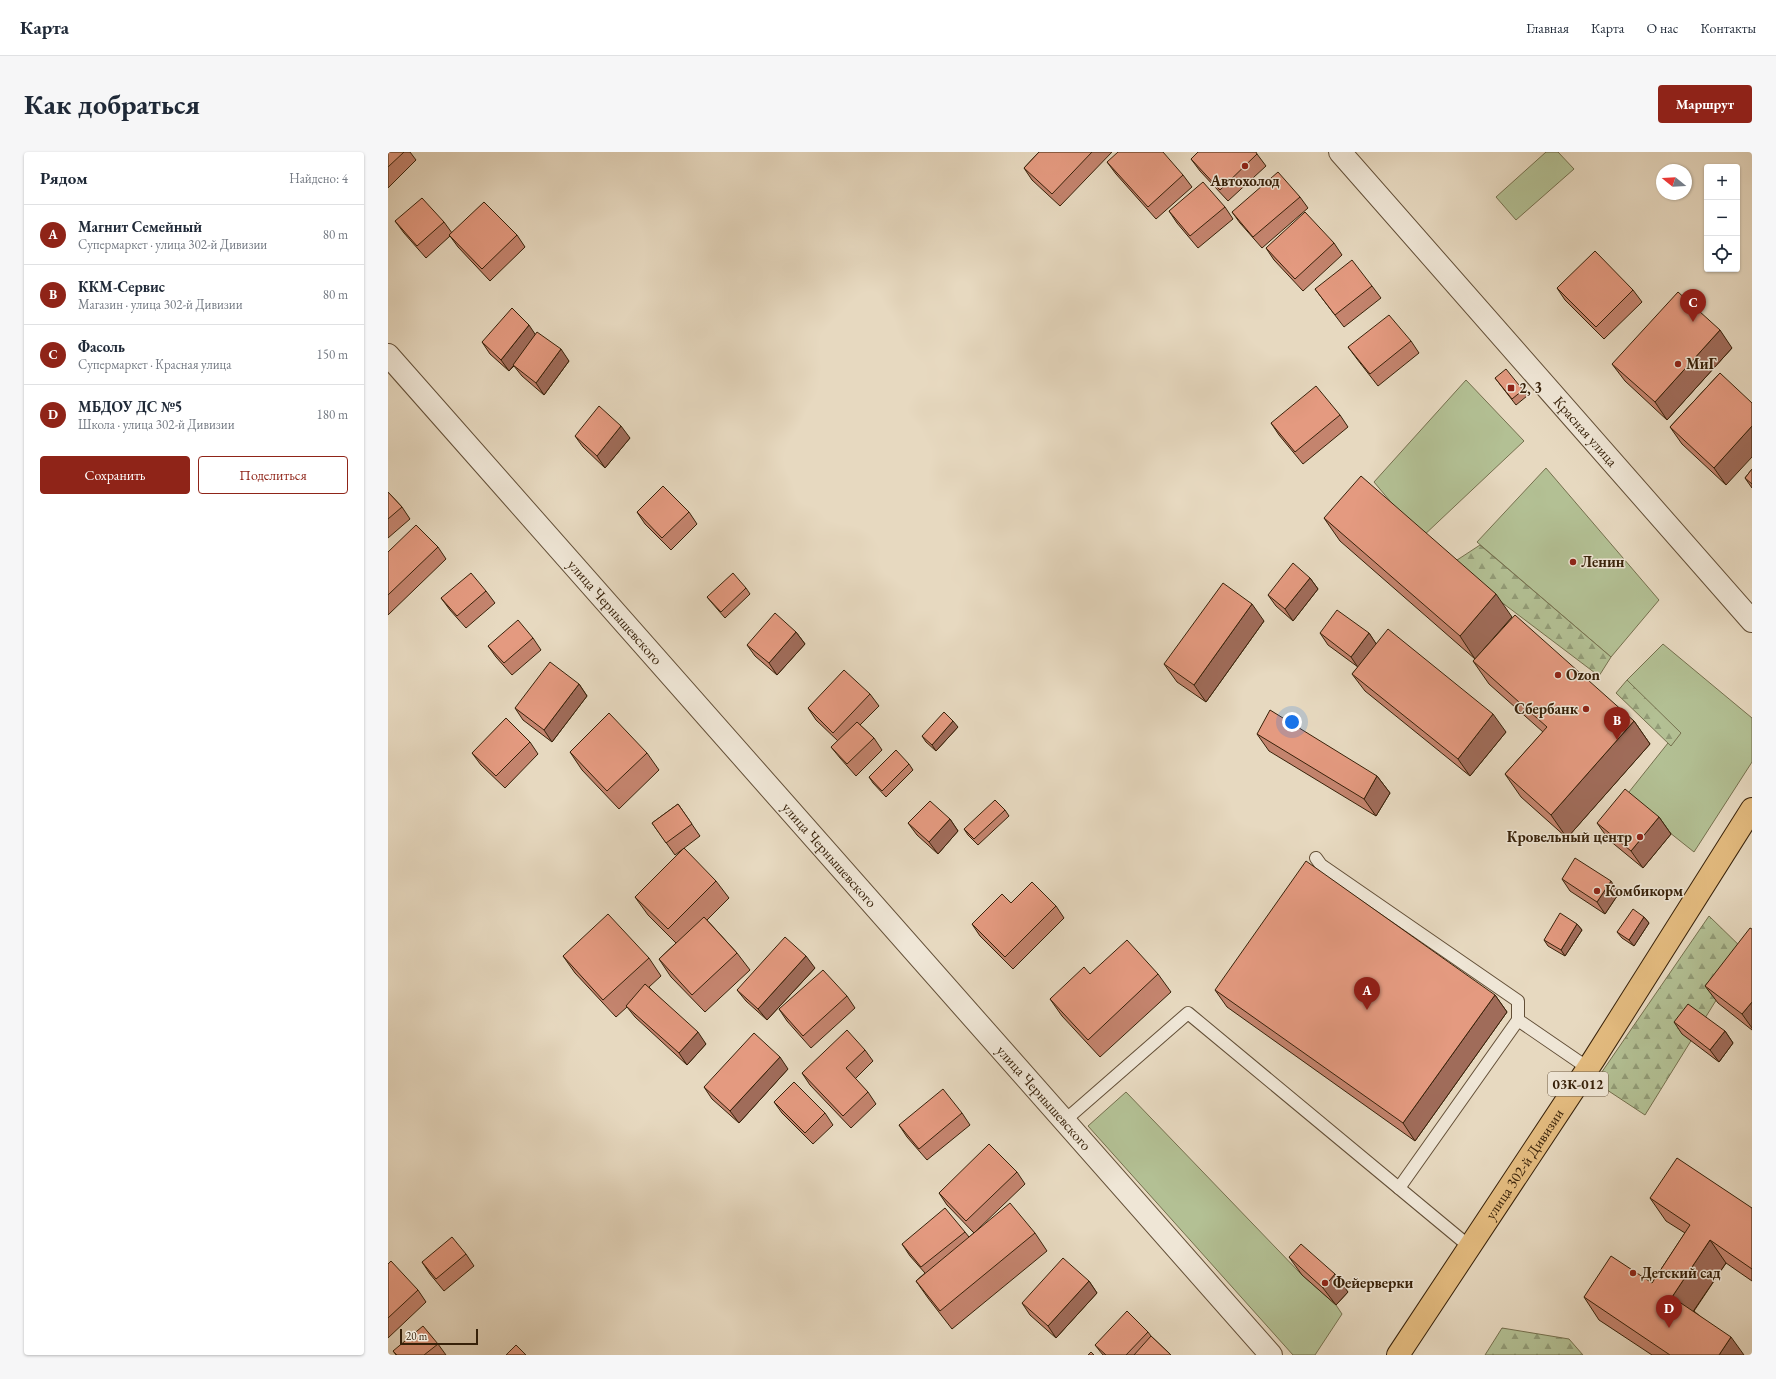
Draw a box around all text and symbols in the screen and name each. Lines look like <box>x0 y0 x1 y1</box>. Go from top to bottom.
text: Карта <box>20 15 69 40</box>
text: Главная <box>1526 19 1569 37</box>
text: Карта <box>1591 19 1624 37</box>
text: О нас <box>1646 19 1678 37</box>
text: Контакты <box>1700 19 1756 37</box>
button: Маршрут <box>1658 85 1752 123</box>
text: Как добраться <box>24 86 200 122</box>
marker: Автохолод <box>1240 161 1250 171</box>
north arrow <box>1656 164 1692 200</box>
map controls <box>1704 164 1740 272</box>
button: + <box>1704 164 1740 200</box>
text: Рядом <box>40 167 88 189</box>
text: Найдено: 4 <box>289 170 348 187</box>
place label: Автохолод <box>1209 171 1280 190</box>
button: − <box>1704 200 1740 236</box>
text: Магнит Семейный <box>78 217 202 236</box>
text: A <box>48 226 58 243</box>
text: 80 m <box>323 226 348 243</box>
text: Супермаркет · улица 302-й Дивизии <box>78 236 267 253</box>
button: locate <box>1704 236 1740 272</box>
text: ККМ-Сервис <box>78 277 165 296</box>
text: B <box>49 286 57 303</box>
text: 80 m <box>323 286 348 303</box>
pin: C <box>1680 289 1706 322</box>
text: Магазин · улица 302-й Дивизии <box>78 296 243 313</box>
text: Фасоль <box>78 337 125 356</box>
text: C <box>48 346 58 363</box>
text: 150 m <box>317 346 348 363</box>
place label: МиГ <box>1686 354 1717 373</box>
text: Супермаркет · Красная улица <box>78 356 231 373</box>
marker: МиГ <box>1673 359 1683 369</box>
place label: 2, 3 <box>1519 378 1542 397</box>
marker: 2, 3 <box>1506 383 1516 393</box>
street label: Красная улица <box>1550 392 1622 470</box>
text: МБДОУ ДС №5 <box>78 397 183 416</box>
text: D <box>48 406 58 423</box>
text: 180 m <box>317 406 348 423</box>
text: Школа · улица 302-й Дивизии <box>78 416 235 433</box>
button: Сохранить <box>40 456 190 494</box>
button: Поделиться <box>198 456 348 494</box>
place label: Ленин <box>1581 552 1625 571</box>
street label: улица Чернышевского <box>564 555 667 668</box>
marker: Ленин <box>1568 557 1578 567</box>
place label: Ozon <box>1566 665 1601 684</box>
marker: Ozon <box>1553 670 1563 680</box>
place label: Сбербанк <box>1514 699 1579 718</box>
marker: Сбербанк <box>1581 704 1591 714</box>
pin: B <box>1604 707 1630 740</box>
your location <box>1282 712 1302 732</box>
street label: улица Чернышевского <box>778 798 881 911</box>
place label: Кровельный центр <box>1507 827 1632 846</box>
marker: Кровельный центр <box>1635 832 1645 842</box>
place label: Комбикорм <box>1605 881 1683 900</box>
marker: Комбикорм <box>1592 886 1602 896</box>
pin: A <box>1354 977 1380 1010</box>
street label: улица Чернышевского <box>993 1041 1096 1154</box>
road number: 03К-012 <box>1548 1072 1608 1096</box>
street label: улица 302-й Дивизии <box>1480 1105 1568 1223</box>
place label: Детский сад <box>1641 1263 1721 1282</box>
marker: Детский сад <box>1628 1268 1638 1278</box>
place label: Фейерверки <box>1333 1273 1414 1292</box>
marker: Фейерверки <box>1320 1278 1330 1288</box>
pin: D <box>1656 1295 1682 1328</box>
scale bar <box>400 1327 478 1346</box>
text: 20 m <box>406 1329 427 1343</box>

